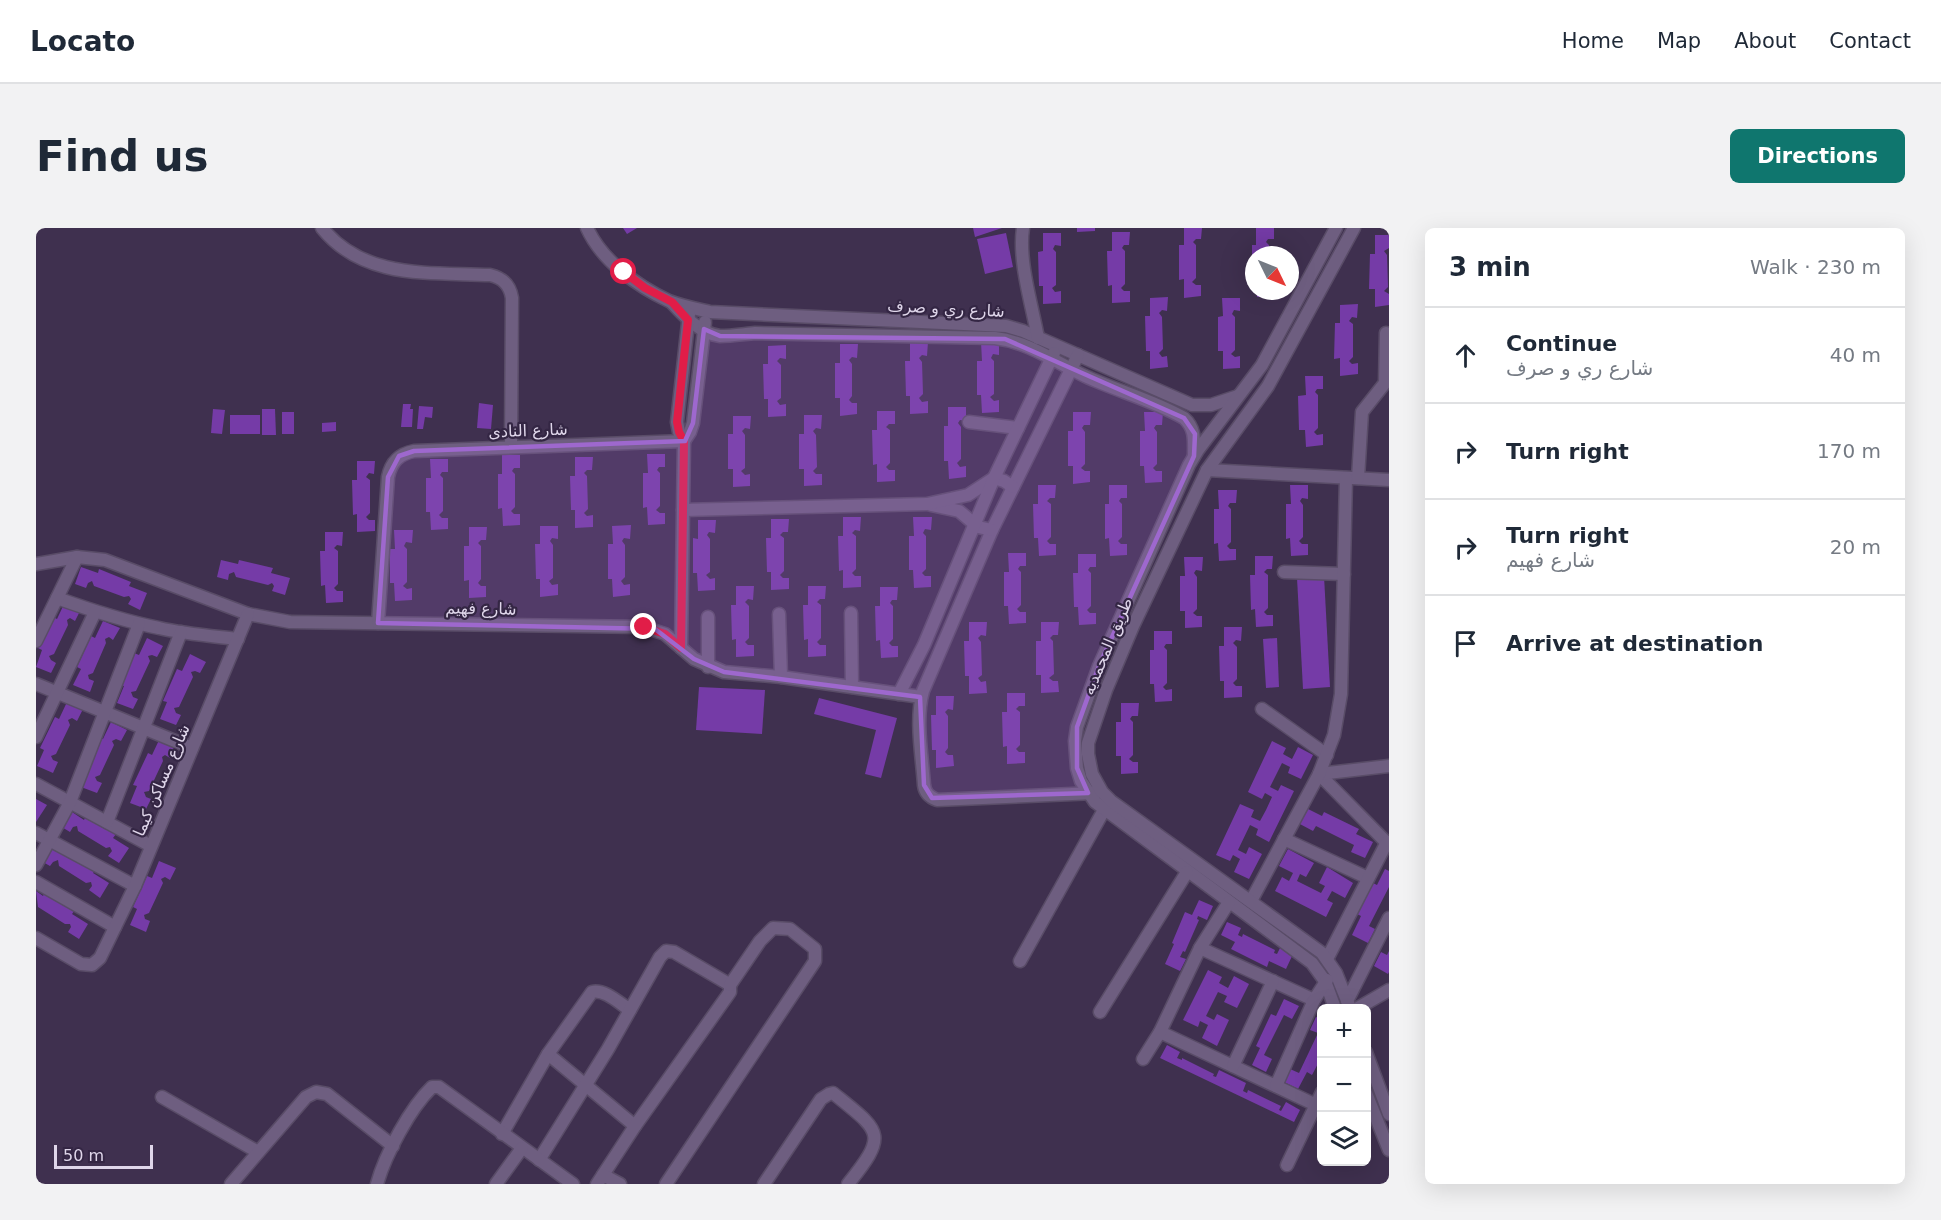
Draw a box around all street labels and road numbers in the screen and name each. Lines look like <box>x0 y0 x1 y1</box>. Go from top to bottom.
street label: شارع ري و صرف <box>887 296 1005 322</box>
street label: شارع النادى <box>488 420 568 442</box>
street label: طريق المحمديه <box>1078 595 1137 698</box>
street label: شارع فهيم <box>445 598 517 620</box>
street label: شارع مساكن كيما <box>129 721 195 839</box>

